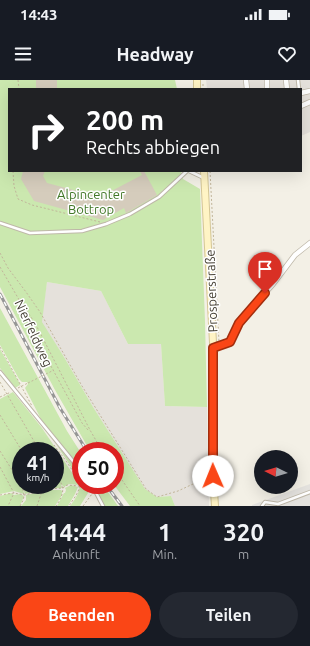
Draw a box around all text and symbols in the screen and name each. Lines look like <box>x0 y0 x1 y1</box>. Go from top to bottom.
text: 14:43 <box>20 6 58 23</box>
icon: menu <box>12 43 34 65</box>
icon: heart <box>276 43 298 65</box>
text: Headway <box>116 44 194 64</box>
icon: right <box>20 104 72 156</box>
text: 200 m <box>86 104 164 135</box>
text: Rechts abbiegen <box>86 137 220 157</box>
park label: Alpincenter Bottrop <box>57 187 125 216</box>
street label: Prosperstraße <box>203 249 219 333</box>
pin <box>248 252 282 293</box>
icon: arrive <box>254 258 276 280</box>
street label: Nierfeldweg <box>12 297 56 369</box>
speed limit sign: 50 <box>72 442 124 494</box>
north arrow <box>254 450 298 494</box>
map controls <box>254 450 298 494</box>
text: 41 <box>27 451 49 474</box>
position arrow <box>192 455 234 497</box>
text: km/h <box>26 472 50 483</box>
text: 14:44 <box>46 519 106 546</box>
text: 1 <box>158 519 172 546</box>
text: 320 <box>223 519 264 546</box>
text: Ankunft <box>52 547 100 561</box>
text: Min. <box>152 547 177 561</box>
text: m <box>238 547 249 561</box>
button: Beenden <box>12 592 151 638</box>
button: Teilen <box>159 592 298 638</box>

